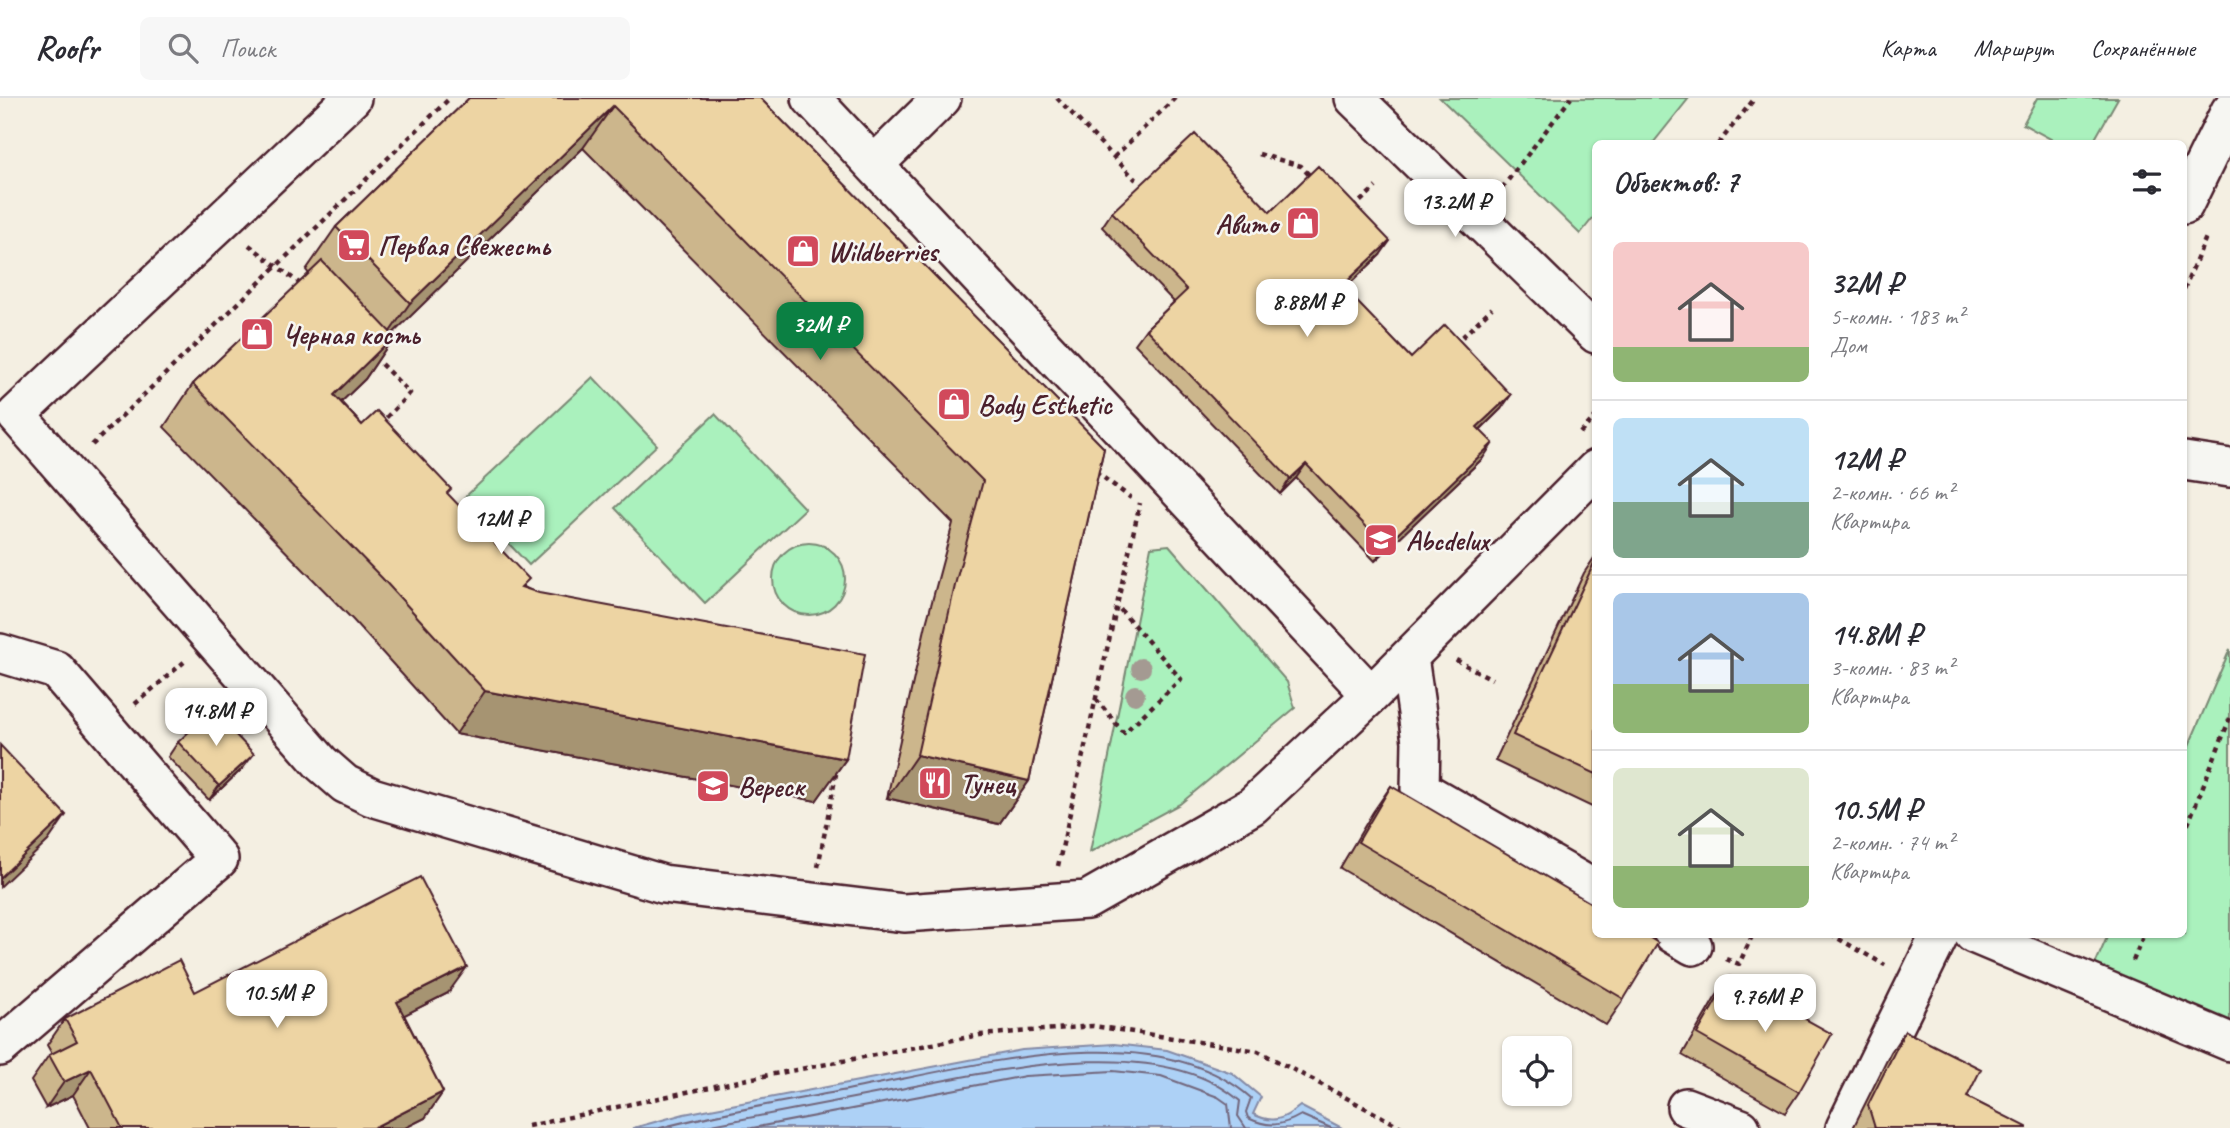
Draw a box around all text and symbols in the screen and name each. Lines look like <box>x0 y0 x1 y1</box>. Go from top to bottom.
search box <box>140 17 630 80</box>
text: Roofr <box>35 27 98 69</box>
icon: search <box>164 29 202 67</box>
text: Поиск <box>220 32 275 65</box>
text: Карта <box>1881 33 1936 63</box>
text: Маршрут <box>1974 33 2053 63</box>
text: Сохранённые <box>2091 33 2195 63</box>
text: Объектов: 7 <box>1613 163 1738 201</box>
icon: filters <box>2128 163 2166 201</box>
pin: 13.2M ₽ <box>1390 180 1520 239</box>
text: 13.2M ₽ <box>1420 187 1490 216</box>
shop icon: Авито <box>1284 204 1322 242</box>
place label: Авито <box>1215 206 1281 241</box>
supermarket icon: Первая Свежесть <box>335 226 373 264</box>
place label: Первая Свежесть <box>378 228 552 263</box>
shop icon: Wildberries <box>784 232 822 270</box>
place label: Wildberries <box>828 234 941 269</box>
text: 32M ₽ <box>1830 264 1902 302</box>
icon: home <box>1669 270 1753 354</box>
pin: 8.88M ₽ <box>1242 280 1372 339</box>
text: 8.88M ₽ <box>1272 287 1342 316</box>
pin: 32M ₽ <box>771 302 869 362</box>
text: 5-комн. · 183 m² <box>1830 302 1964 331</box>
text: 32M ₽ <box>793 310 847 339</box>
shop icon: Черная кость <box>238 315 276 353</box>
place label: Черная кость <box>282 317 422 352</box>
text: Дом <box>1830 331 1867 360</box>
shop icon: Body Esthetic <box>935 385 973 423</box>
place label: Body Esthetic <box>978 387 1113 423</box>
text: 12M ₽ <box>1830 440 1902 478</box>
icon: home <box>1669 446 1753 530</box>
text: 2-комн. · 66 m² <box>1830 478 1954 507</box>
pin: 12M ₽ <box>452 496 550 556</box>
text: 12M ₽ <box>474 504 528 533</box>
text: Квартира <box>1830 507 1908 536</box>
school or university icon: Abcdelux <box>1362 521 1400 559</box>
place label: Abcdelux <box>1406 523 1491 558</box>
text: 14.8M ₽ <box>1830 615 1921 653</box>
icon: home <box>1669 621 1753 705</box>
text: 3-комн. · 83 m² <box>1830 653 1954 682</box>
text: Квартира <box>1830 682 1908 711</box>
pin: 14.8M ₽ <box>151 688 281 748</box>
text: 14.8M ₽ <box>181 696 251 725</box>
restaurant icon: Тунец <box>916 764 954 802</box>
place label: Тунец <box>960 766 1016 801</box>
school or university icon: Вереcк <box>694 767 732 805</box>
place label: Вереcк <box>738 769 807 804</box>
text: 10.5M ₽ <box>1830 790 1921 828</box>
icon: home <box>1669 796 1753 880</box>
text: 2-комн. · 74 m² <box>1830 828 1954 857</box>
text: Квартира <box>1830 857 1908 886</box>
pin: 10.5M ₽ <box>212 970 342 1030</box>
pin: 9.76M ₽ <box>1700 974 1830 1034</box>
text: 10.5M ₽ <box>242 978 312 1007</box>
text: 9.76M ₽ <box>1730 982 1800 1011</box>
map controls <box>1502 1036 1572 1106</box>
button: locate <box>1502 1036 1572 1106</box>

